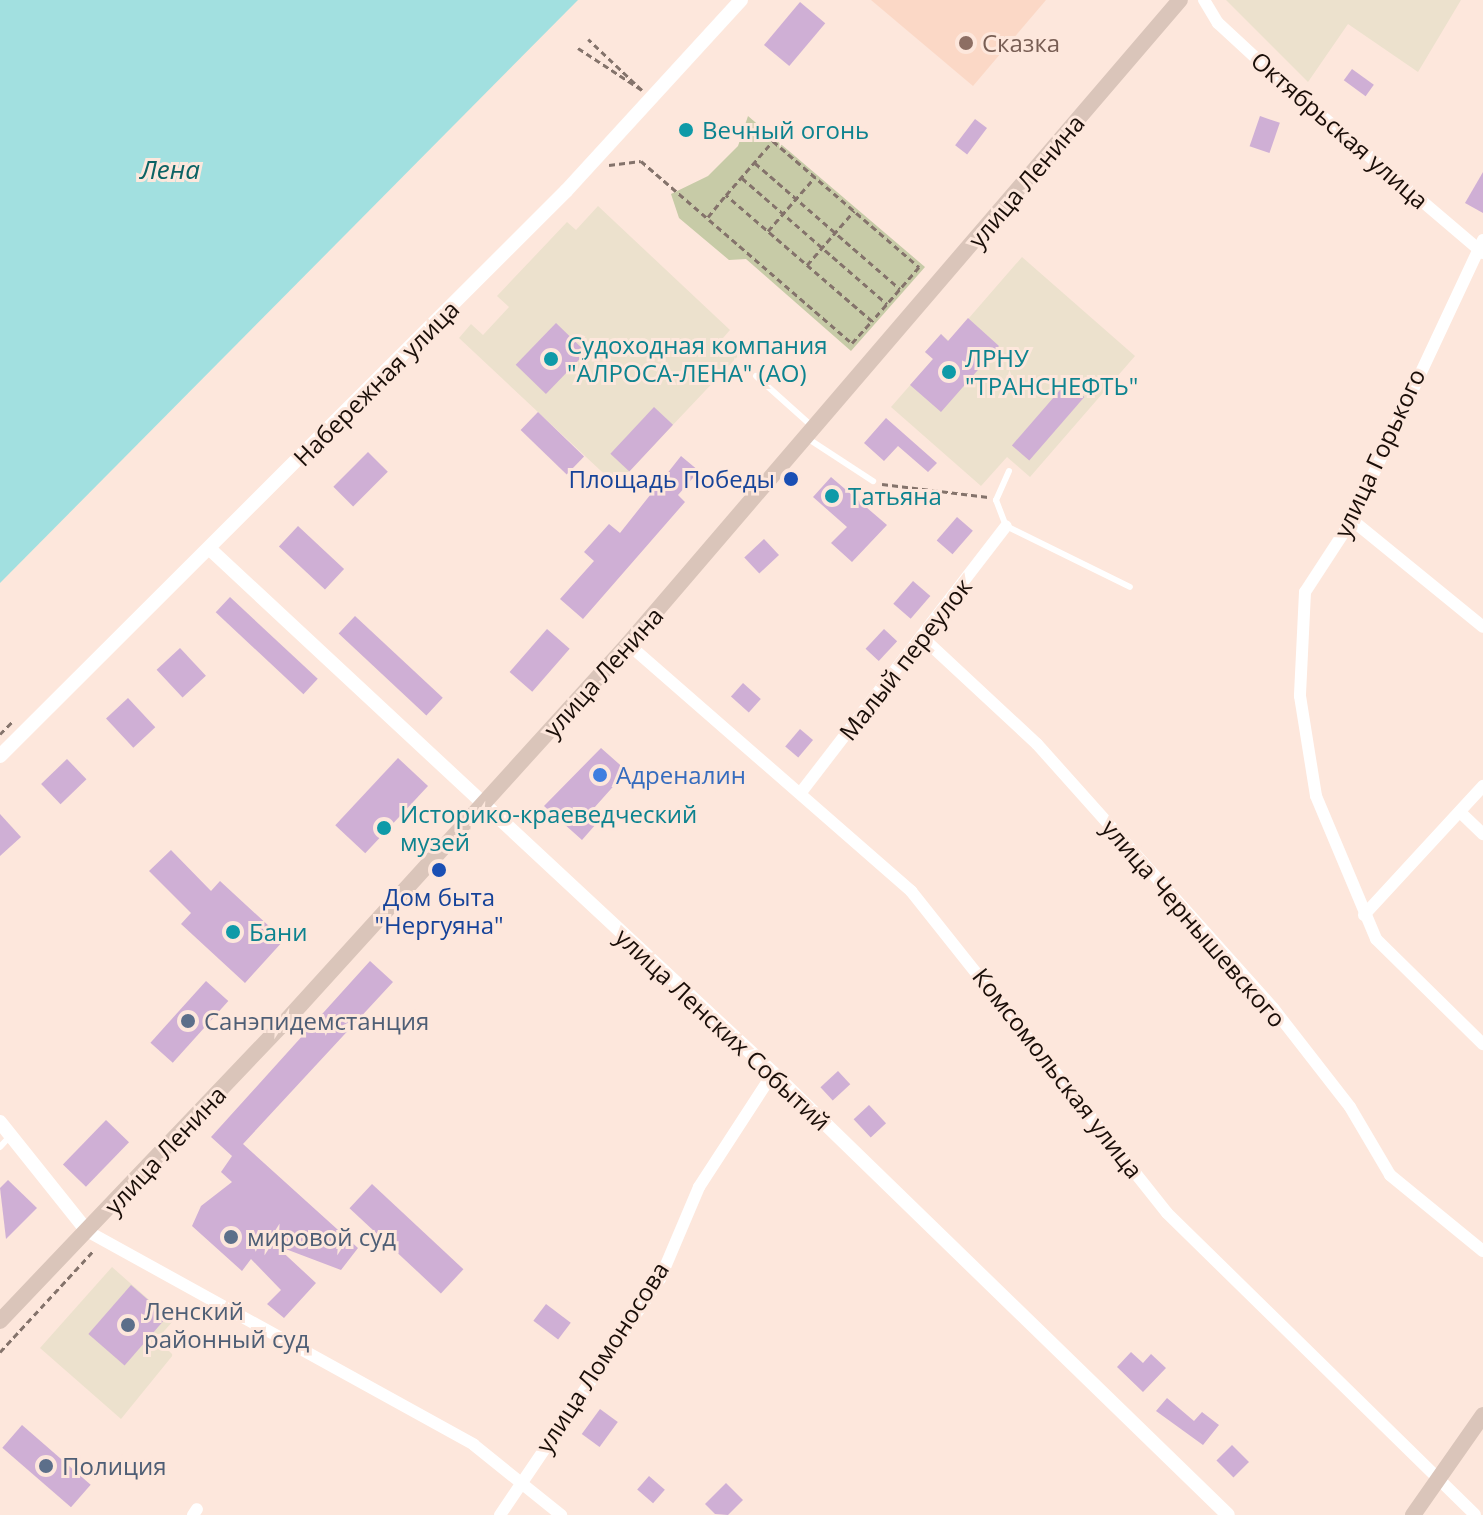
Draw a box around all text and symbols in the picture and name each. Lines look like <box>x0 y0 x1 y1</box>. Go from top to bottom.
place label: Сказка <box>982 29 1060 57</box>
marker: Сказка <box>957 34 975 52</box>
street label: Октябрьская улица <box>1246 45 1434 215</box>
street label: улица Ленина <box>962 109 1090 253</box>
place label: Вечный огонь <box>702 116 869 144</box>
marker: Вечный огонь <box>677 121 695 139</box>
water label: Лена <box>140 154 200 186</box>
street label: Набережная улица <box>287 294 465 472</box>
place label: Судоходная компания "АЛРОСА-ЛЕНА" (АО) <box>567 331 828 387</box>
place label: ЛРНУ "ТРАНСНЕФТЬ" <box>965 344 1138 400</box>
marker: Судоходная компания "АЛРОСА-ЛЕНА" (АО) <box>542 350 560 368</box>
marker: ЛРНУ "ТРАНСНЕФТЬ" <box>940 363 958 381</box>
street label: улица Горького <box>1327 364 1431 542</box>
place label: Площадь Победы <box>568 465 775 493</box>
marker: Площадь Победы <box>782 470 800 488</box>
place label: Татьяна <box>848 482 942 510</box>
marker: Татьяна <box>823 487 841 505</box>
street label: Малый переулок <box>833 572 977 746</box>
street label: улица Ленина <box>537 601 669 743</box>
place label: Адреналин <box>616 761 746 789</box>
marker: Адреналин <box>591 766 609 784</box>
place label: Историко-краеведческий музей <box>400 800 697 856</box>
street label: улица Чернышевского <box>1096 813 1292 1033</box>
marker: Историко-краеведческий музей <box>375 819 393 837</box>
marker: Дом быта "Нергуяна" <box>430 861 448 879</box>
place label: Дом быта "Нергуяна" <box>374 883 504 939</box>
place label: Бани <box>249 918 307 946</box>
street label: улица Ленских Событий <box>610 922 836 1136</box>
marker: Бани <box>224 923 242 941</box>
street label: Комсомольская улица <box>967 962 1149 1184</box>
place label: Санэпидемстанция <box>204 1007 429 1035</box>
marker: Санэпидемстанция <box>179 1012 197 1030</box>
street label: улица Ленина <box>98 1080 232 1220</box>
place label: мировой суд <box>247 1223 396 1251</box>
marker: мировой суд <box>222 1228 240 1246</box>
street label: улица Ломоносова <box>530 1256 674 1458</box>
place label: Ленский районный суд <box>144 1297 309 1353</box>
marker: Ленский районный суд <box>119 1316 137 1334</box>
place label: Полиция <box>62 1452 166 1480</box>
marker: Полиция <box>37 1457 55 1475</box>

